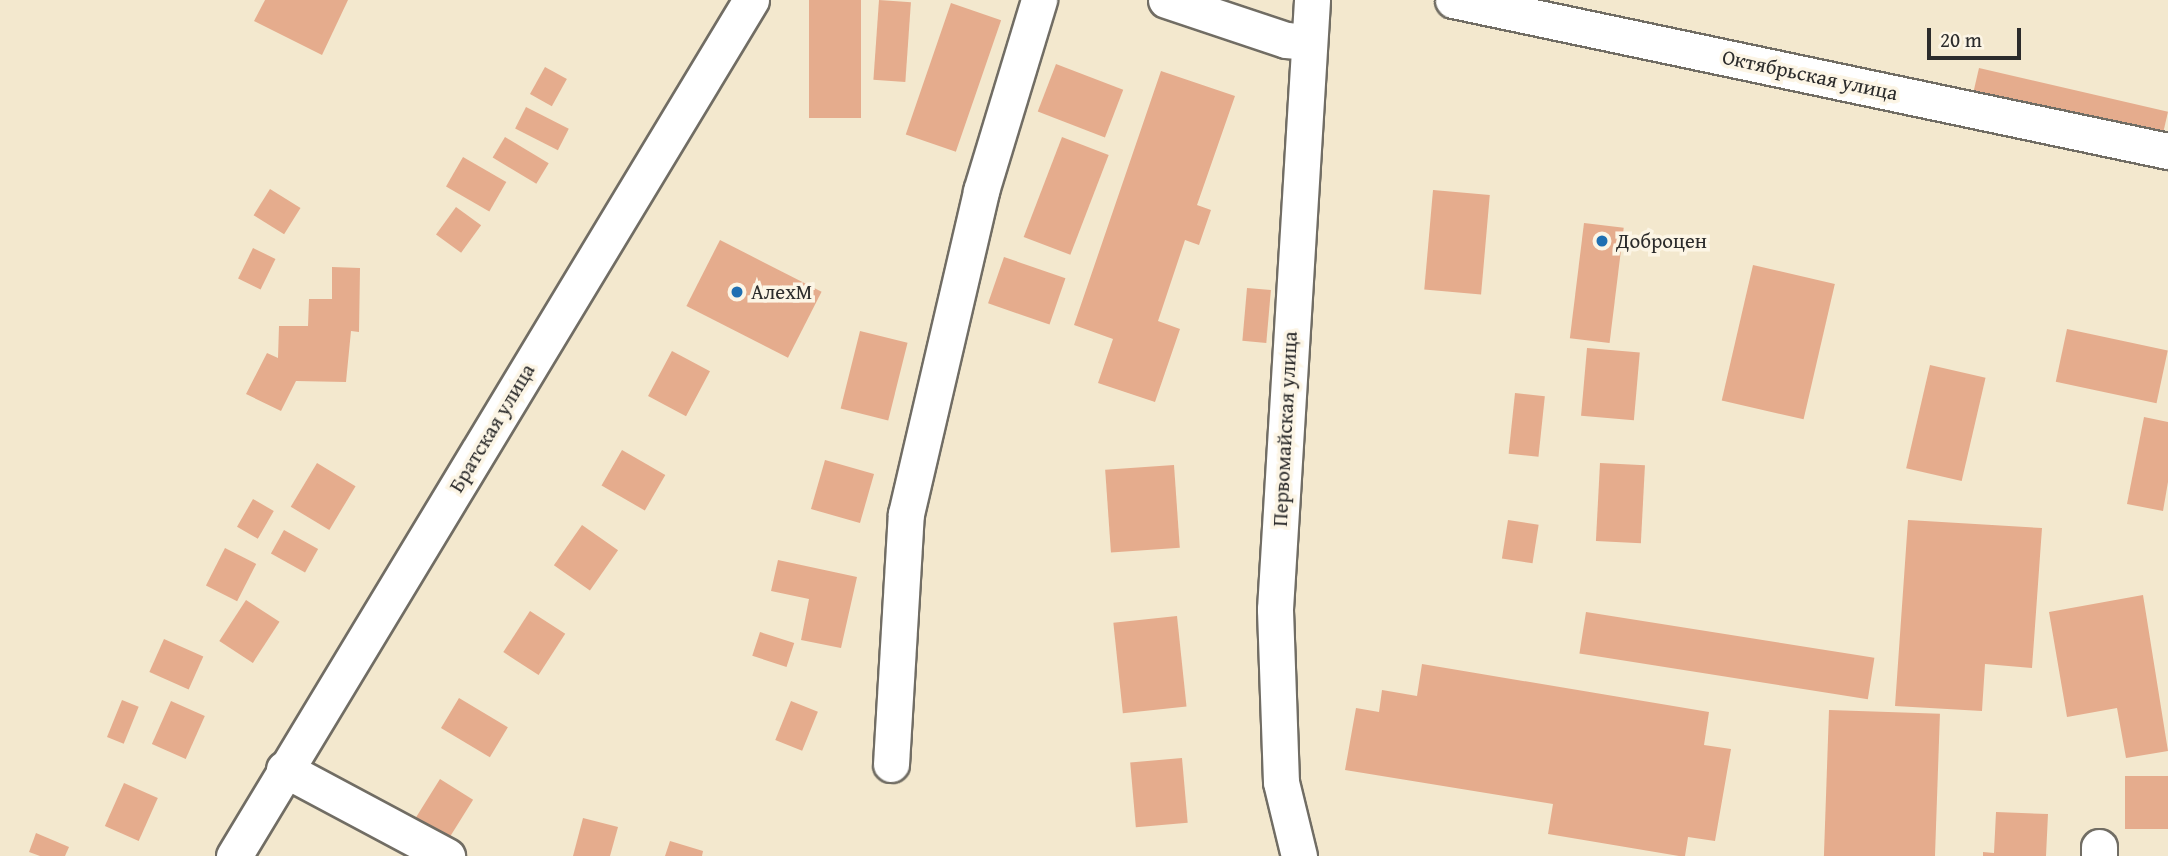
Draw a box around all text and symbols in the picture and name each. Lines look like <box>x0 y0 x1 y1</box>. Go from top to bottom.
scale bar <box>1930 14 2024 58</box>
text: 20 m <box>1940 24 1982 55</box>
street label: Октябрьская улица <box>1720 44 1900 106</box>
place label: Доброцен <box>1616 228 1707 254</box>
marker: Доброцен <box>1594 233 1610 249</box>
place label: АлехМ <box>751 279 812 305</box>
marker: АлехМ <box>729 284 745 300</box>
street label: Первомайская улица <box>1267 331 1303 527</box>
street label: Братская улица <box>444 359 540 497</box>

